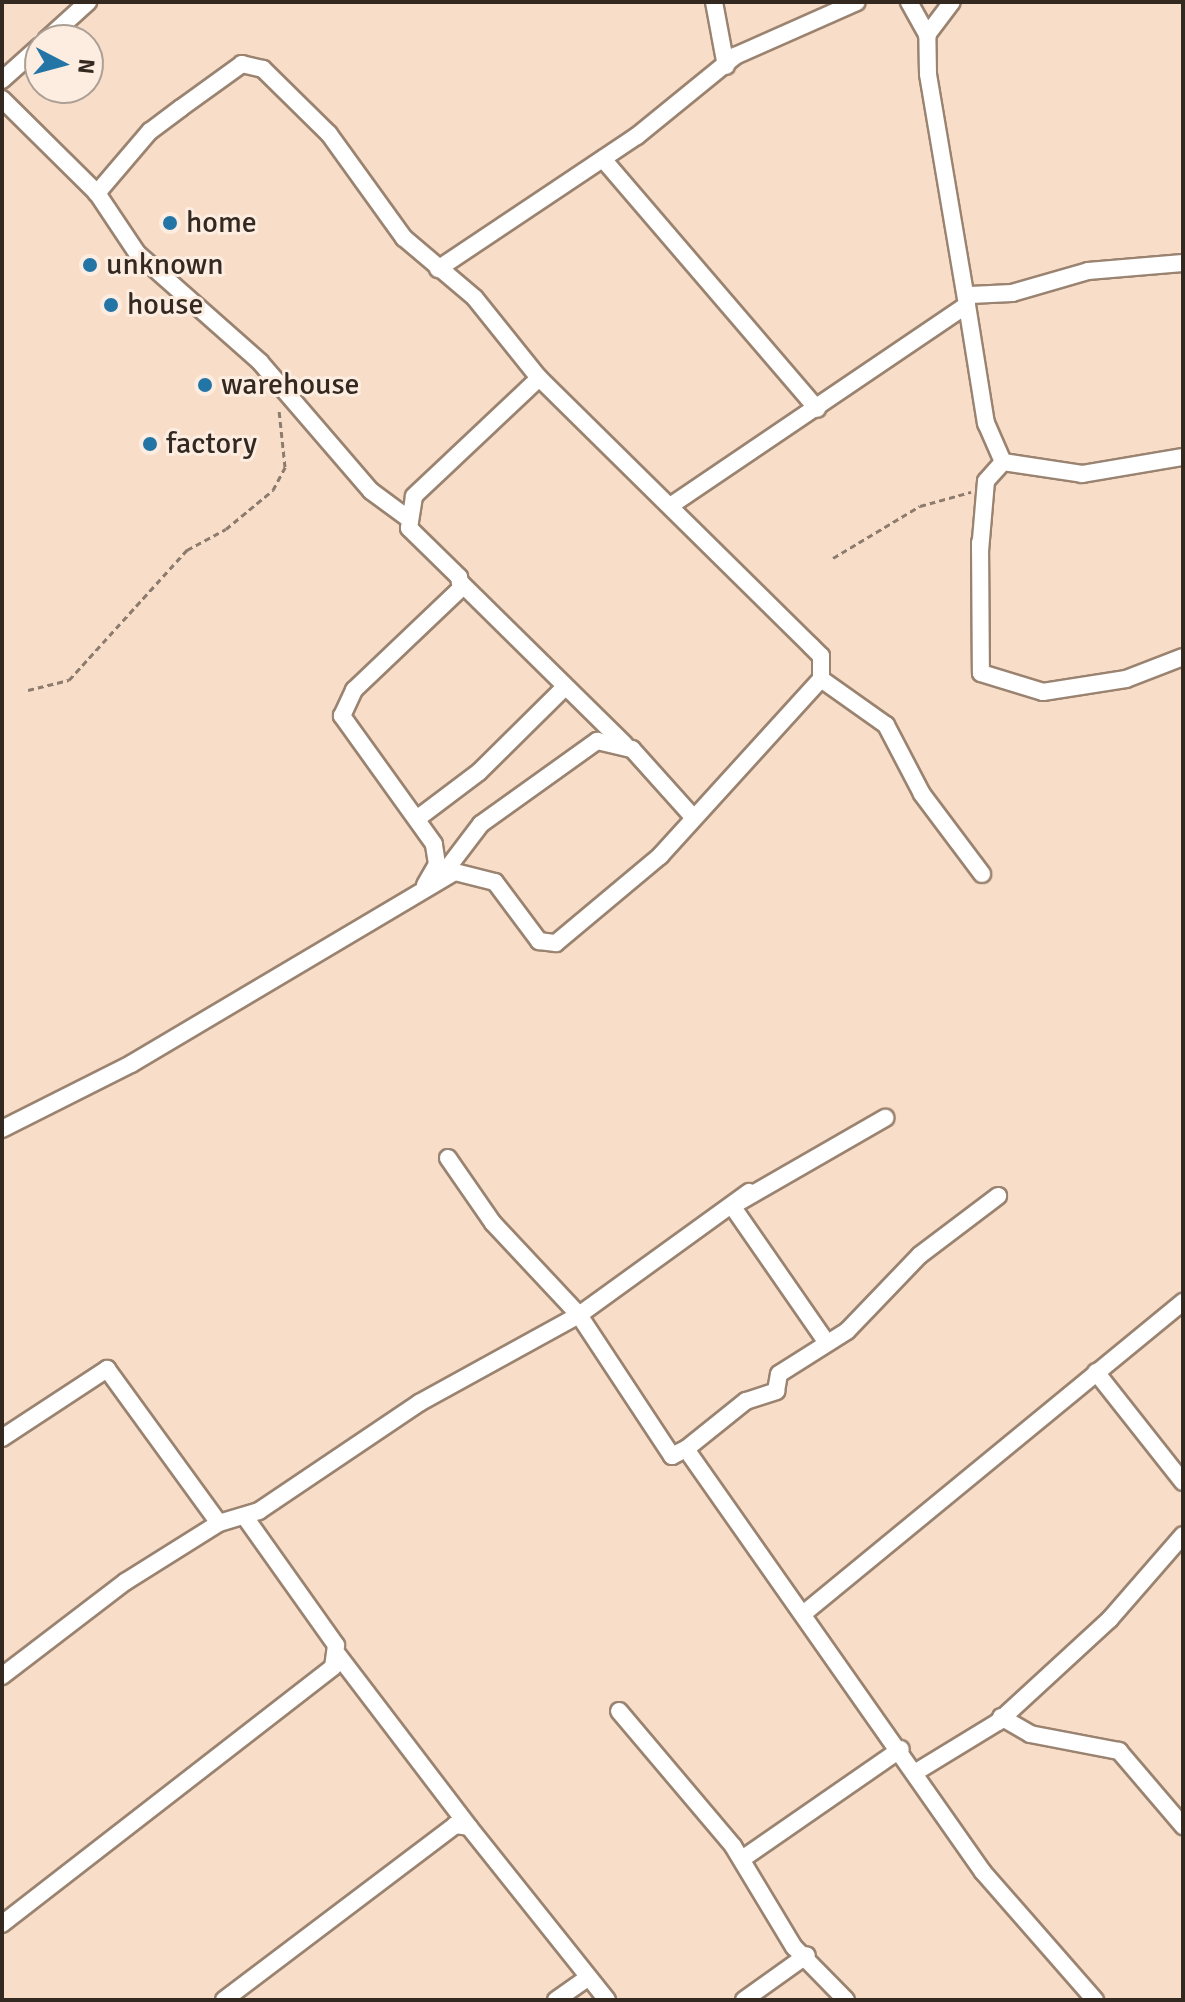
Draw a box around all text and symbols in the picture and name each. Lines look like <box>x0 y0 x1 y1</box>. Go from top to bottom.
north arrow <box>24 24 104 104</box>
text: N <box>72 57 101 75</box>
place label: home <box>186 205 257 241</box>
marker: home <box>161 214 179 232</box>
place label: unknown <box>106 247 224 283</box>
marker: unknown <box>81 256 99 274</box>
place label: house <box>127 287 203 323</box>
marker: house <box>102 296 120 314</box>
place label: warehouse <box>221 367 360 403</box>
marker: warehouse <box>196 376 214 394</box>
place label: factory <box>166 426 257 462</box>
marker: factory <box>141 435 159 453</box>

